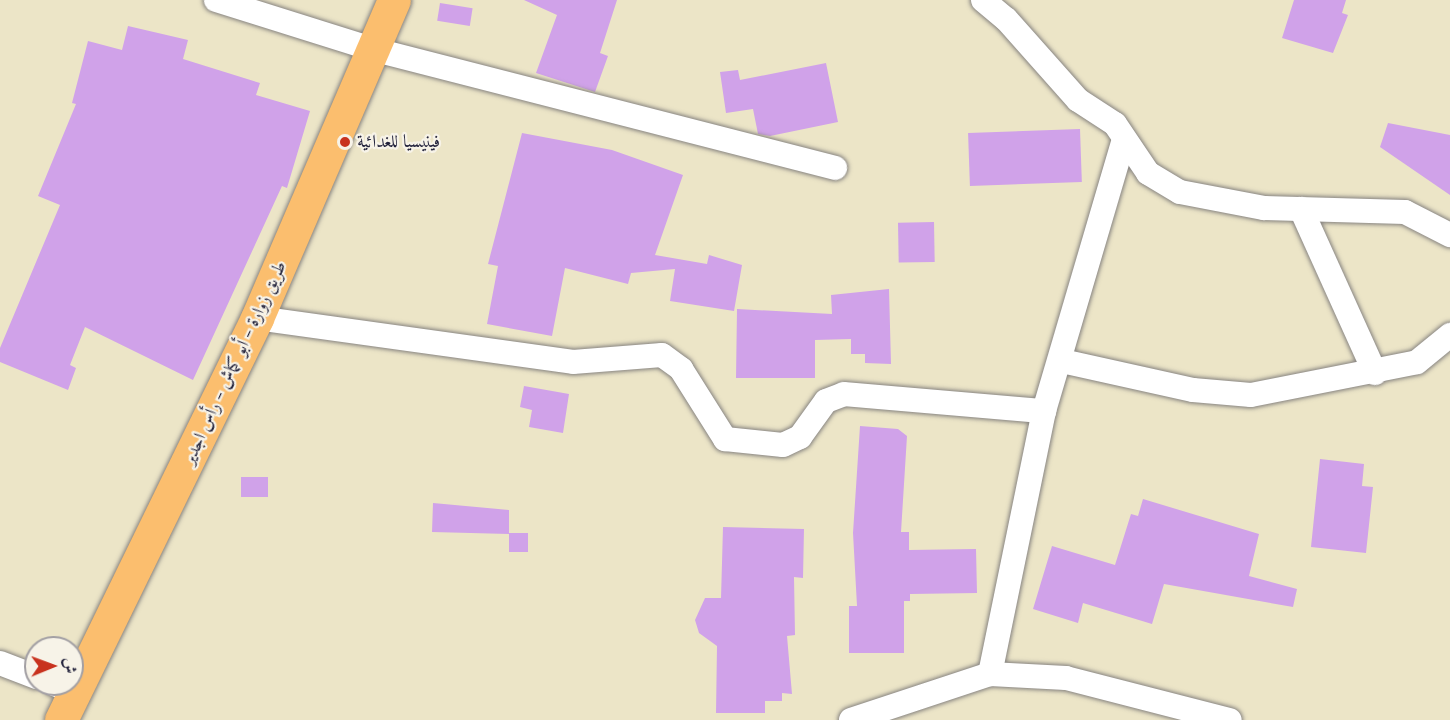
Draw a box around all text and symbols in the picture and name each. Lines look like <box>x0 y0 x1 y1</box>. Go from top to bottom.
place label: فينيسيا للغدائية <box>357 131 440 153</box>
marker: فينيسيا للغدائية <box>338 135 352 149</box>
street label: طريق زوارة - أبو كماش - رأس اجدير <box>178 258 292 468</box>
north arrow <box>24 636 84 696</box>
text: ش <box>59 658 81 674</box>

